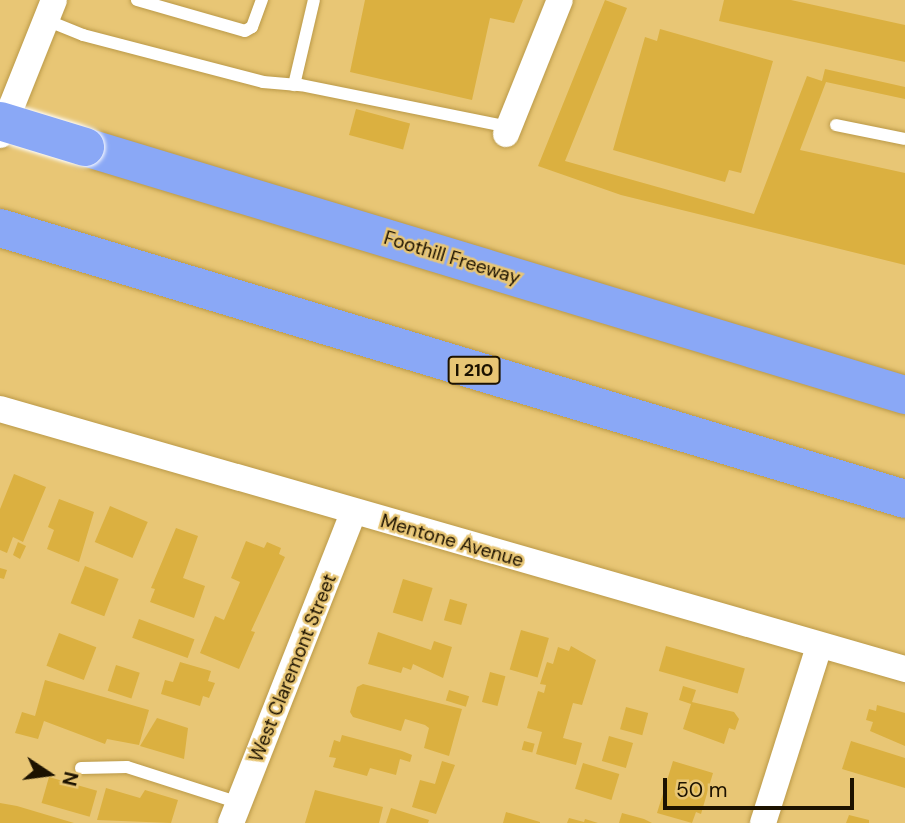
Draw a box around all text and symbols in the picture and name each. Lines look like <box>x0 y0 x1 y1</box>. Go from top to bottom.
street label: Foothill Freeway <box>381 226 523 290</box>
road number: I 210 <box>446 356 502 384</box>
street label: Mentone Avenue <box>378 510 526 572</box>
street label: West Claremont Street <box>245 571 341 765</box>
north arrow <box>14 739 84 809</box>
scale bar <box>667 764 858 808</box>
text: N <box>56 769 84 788</box>
text: 50 m <box>676 776 727 804</box>

